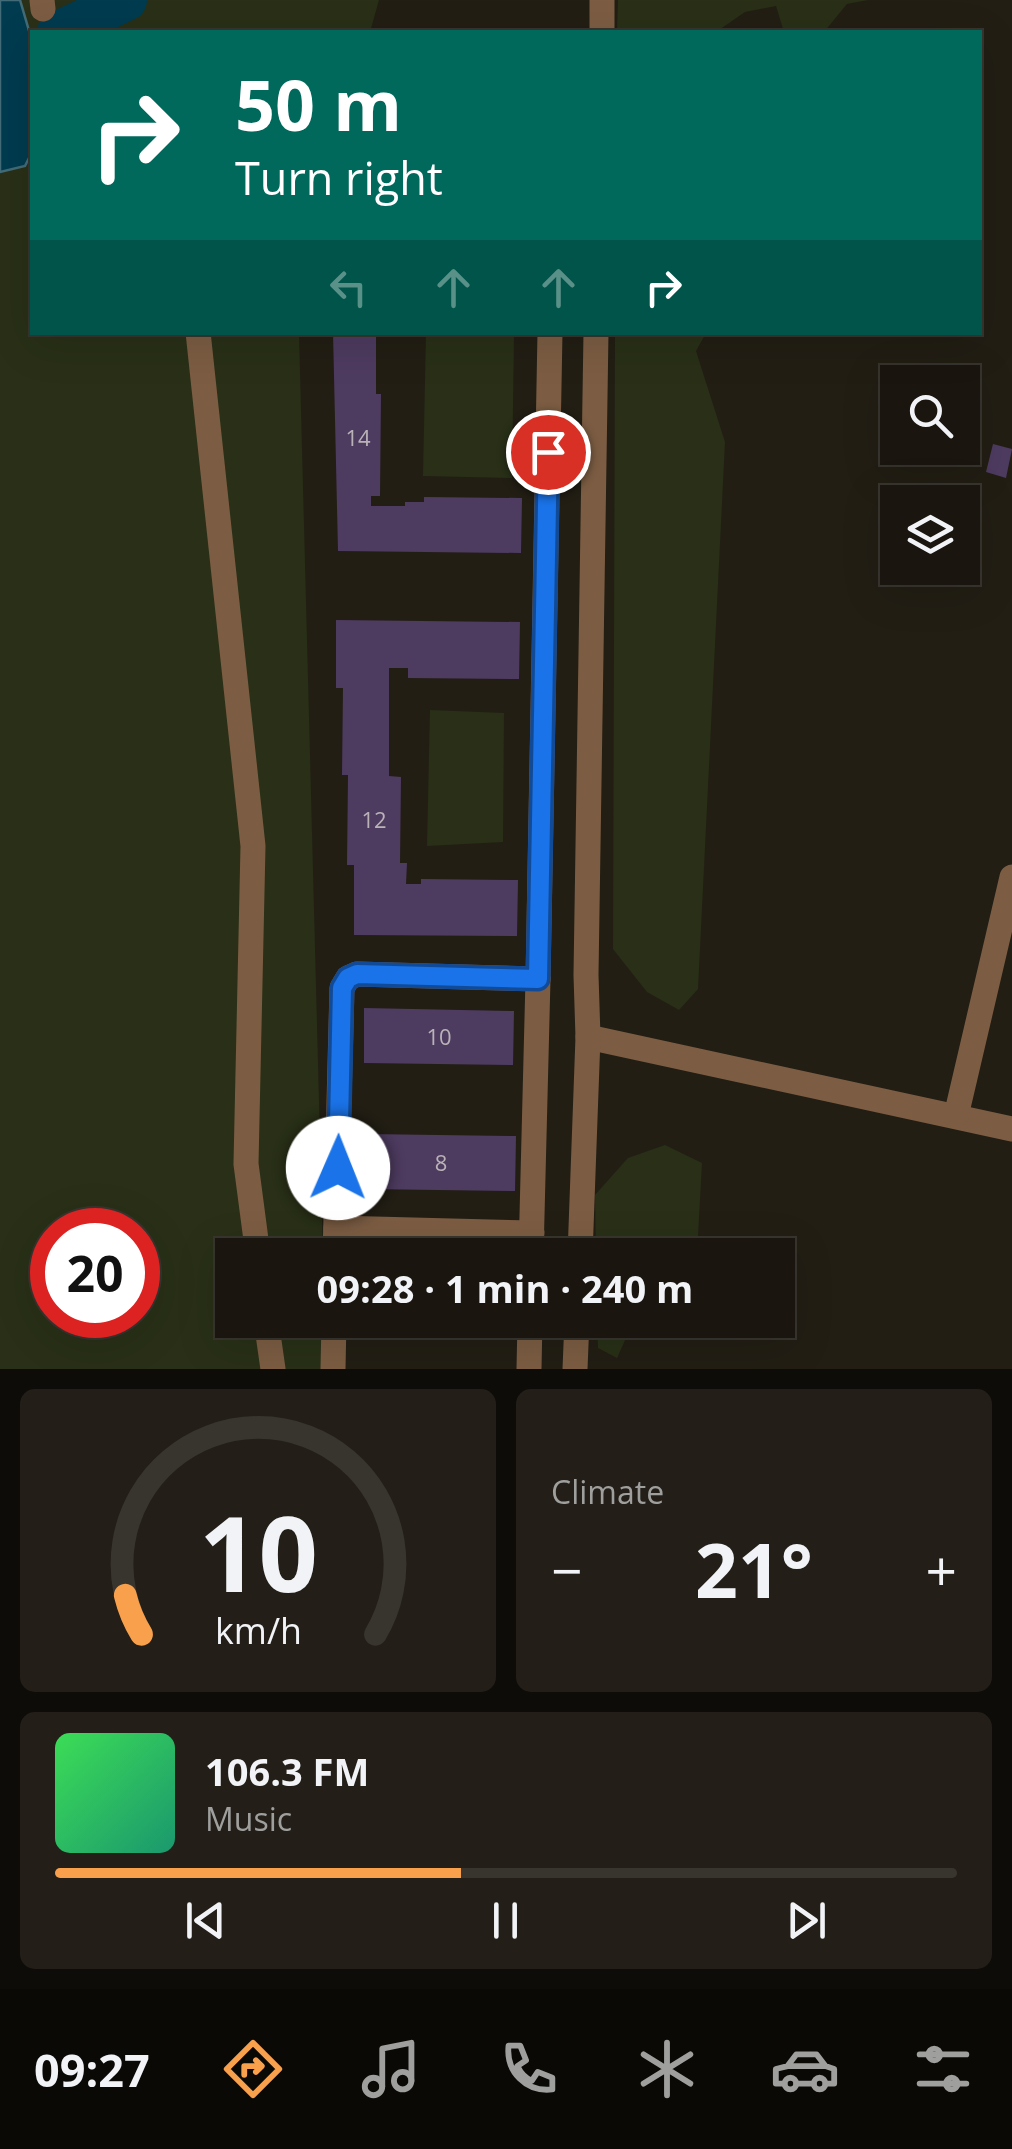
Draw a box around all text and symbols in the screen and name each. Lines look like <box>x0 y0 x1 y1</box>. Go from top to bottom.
text: 50 m <box>235 56 402 152</box>
icon: right <box>70 70 200 200</box>
text: Turn right <box>235 147 443 208</box>
icon: left <box>321 260 376 315</box>
icon: ahead <box>426 260 481 315</box>
icon: ahead <box>531 260 586 315</box>
icon: right <box>636 260 691 315</box>
map controls <box>880 365 980 585</box>
button: search <box>880 365 980 465</box>
pin <box>506 410 591 495</box>
house number: 14 <box>345 422 371 452</box>
icon: arrive <box>521 425 576 480</box>
button: layers <box>880 485 980 585</box>
house number: 12 <box>361 804 387 834</box>
house number: 10 <box>426 1021 452 1051</box>
position arrow <box>286 1116 390 1220</box>
house number: 8 <box>435 1147 447 1177</box>
speed limit sign: 20 <box>30 1208 160 1338</box>
text: 09:28 · 1 min · 240 m <box>317 1262 693 1314</box>
text: Climate <box>551 1470 664 1513</box>
text: 10 <box>199 1481 317 1622</box>
text: 21° <box>695 1518 813 1620</box>
text: − <box>551 1532 582 1607</box>
text: + <box>926 1532 957 1607</box>
text: km/h <box>215 1606 301 1654</box>
text: 106.3 FM <box>205 1745 369 1797</box>
text: Music <box>205 1797 292 1840</box>
icon: previous <box>178 1893 233 1948</box>
icon: pause <box>478 1893 533 1948</box>
icon: next <box>779 1893 834 1948</box>
icon: directions <box>218 2034 288 2104</box>
icon: music <box>356 2034 426 2104</box>
icon: phone <box>494 2034 564 2104</box>
icon: climate <box>632 2034 702 2104</box>
icon: car <box>770 2034 840 2104</box>
icon: filters <box>908 2034 978 2104</box>
text: 09:27 <box>34 2039 150 2100</box>

